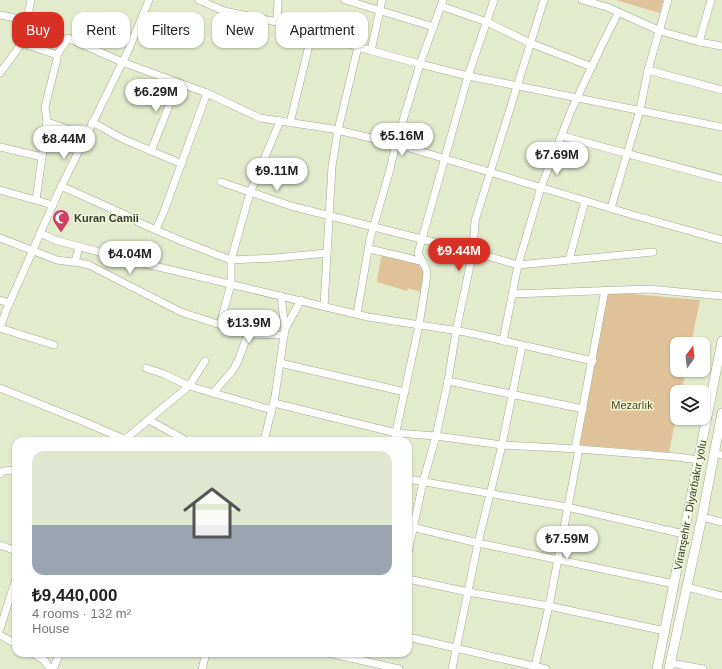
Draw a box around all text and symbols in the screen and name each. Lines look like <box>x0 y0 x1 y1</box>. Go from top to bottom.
chip: Buy <box>12 12 64 48</box>
chip: Rent <box>72 12 130 48</box>
chip: Filters <box>138 12 204 48</box>
chip: New <box>212 12 268 48</box>
chip: Apartment <box>276 12 368 48</box>
pin: ₺6.29M <box>123 79 189 113</box>
text: ₺6.29M <box>134 84 178 99</box>
pin: ₺5.16M <box>369 123 435 157</box>
pin: ₺8.44M <box>31 126 97 160</box>
text: ₺5.16M <box>380 128 424 143</box>
text: ₺8.44M <box>42 131 86 146</box>
pin: ₺7.69M <box>524 142 590 176</box>
text: ₺7.69M <box>535 147 579 162</box>
pin: ₺9.11M <box>244 158 310 192</box>
text: ₺9.11M <box>256 163 298 178</box>
mosque icon: Kuran Camii <box>51 208 71 233</box>
place label: Kuran Camii <box>74 212 139 224</box>
pin: ₺9.44M <box>426 238 492 272</box>
pin: ₺4.04M <box>97 241 163 275</box>
text: ₺9.44M <box>437 243 481 258</box>
text: ₺4.04M <box>108 246 152 261</box>
pin: ₺13.9M <box>216 310 282 344</box>
text: ₺13.9M <box>227 315 271 330</box>
north arrow <box>670 337 710 377</box>
map controls <box>670 337 710 425</box>
button: layers <box>670 385 710 425</box>
park label: Mezarlık <box>611 399 653 411</box>
street label: Viranşehir - Diyarbakır yolu <box>671 439 709 571</box>
icon: home <box>176 477 248 549</box>
pin: ₺7.59M <box>534 526 600 560</box>
text: ₺7.59M <box>545 531 589 546</box>
text: ₺9,440,000 <box>32 586 117 605</box>
text: 4 rooms · 132 m² <box>32 606 131 621</box>
text: House <box>32 621 70 636</box>

